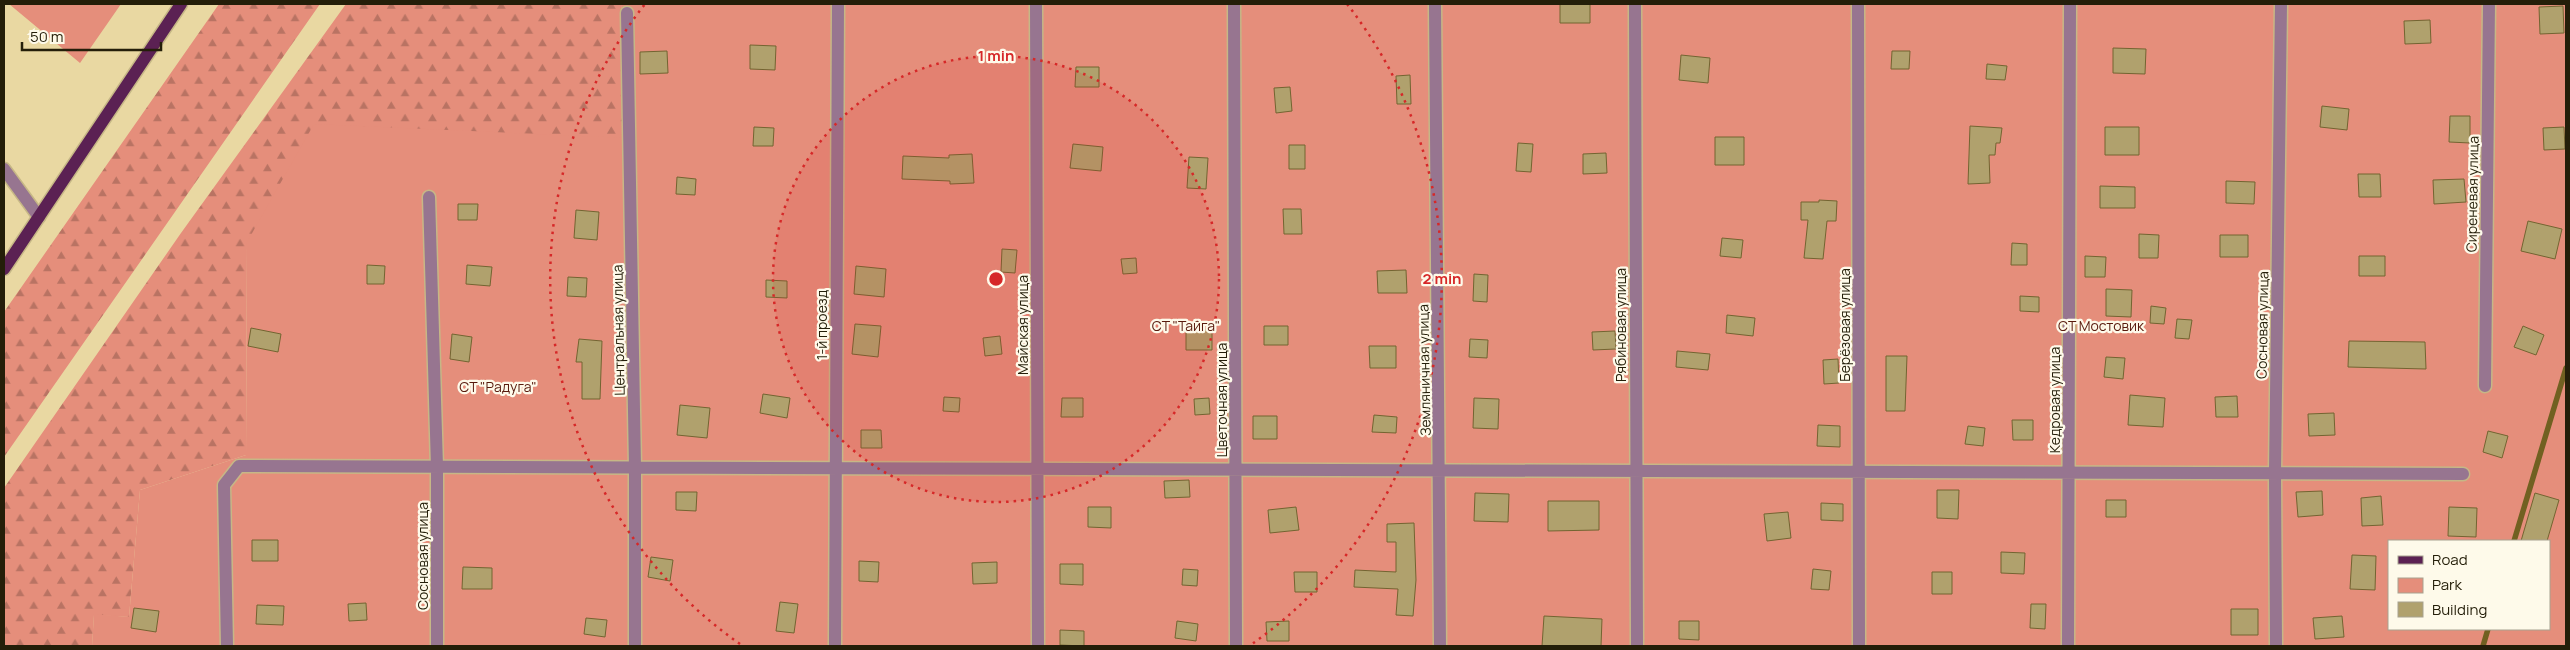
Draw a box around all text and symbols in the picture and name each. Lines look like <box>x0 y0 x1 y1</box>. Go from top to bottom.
scale bar <box>22 20 161 52</box>
text: 50 m <box>30 26 64 47</box>
text: 1 min <box>978 45 1014 66</box>
street label: Сиреневая улица <box>2461 136 2483 252</box>
street label: Центральная улица <box>607 264 629 396</box>
text: 2 min <box>1422 268 1462 289</box>
street label: Рябиновая улица <box>1611 268 1630 382</box>
street label: Берёзовая улица <box>1835 268 1854 382</box>
centre of rings <box>987 270 1005 288</box>
street label: Сосновая улица <box>2252 271 2272 379</box>
street label: Майская улица <box>1013 275 1032 375</box>
street label: 1-й проезд <box>812 290 831 360</box>
street label: Земляничная улица <box>1413 304 1435 436</box>
park label: СТ "Тайга" <box>1152 316 1220 335</box>
park label: СТ Мостовик <box>2058 316 2145 335</box>
street label: Цветочная улица <box>1212 343 1231 457</box>
street label: Кедровая улица <box>2045 347 2064 453</box>
park label: СТ "Радуга" <box>459 377 537 396</box>
street label: Сосновая улица <box>413 502 432 610</box>
legend <box>2388 540 2550 630</box>
text: Road <box>2432 549 2468 570</box>
text: Park <box>2432 574 2462 595</box>
text: Building <box>2432 599 2487 620</box>

